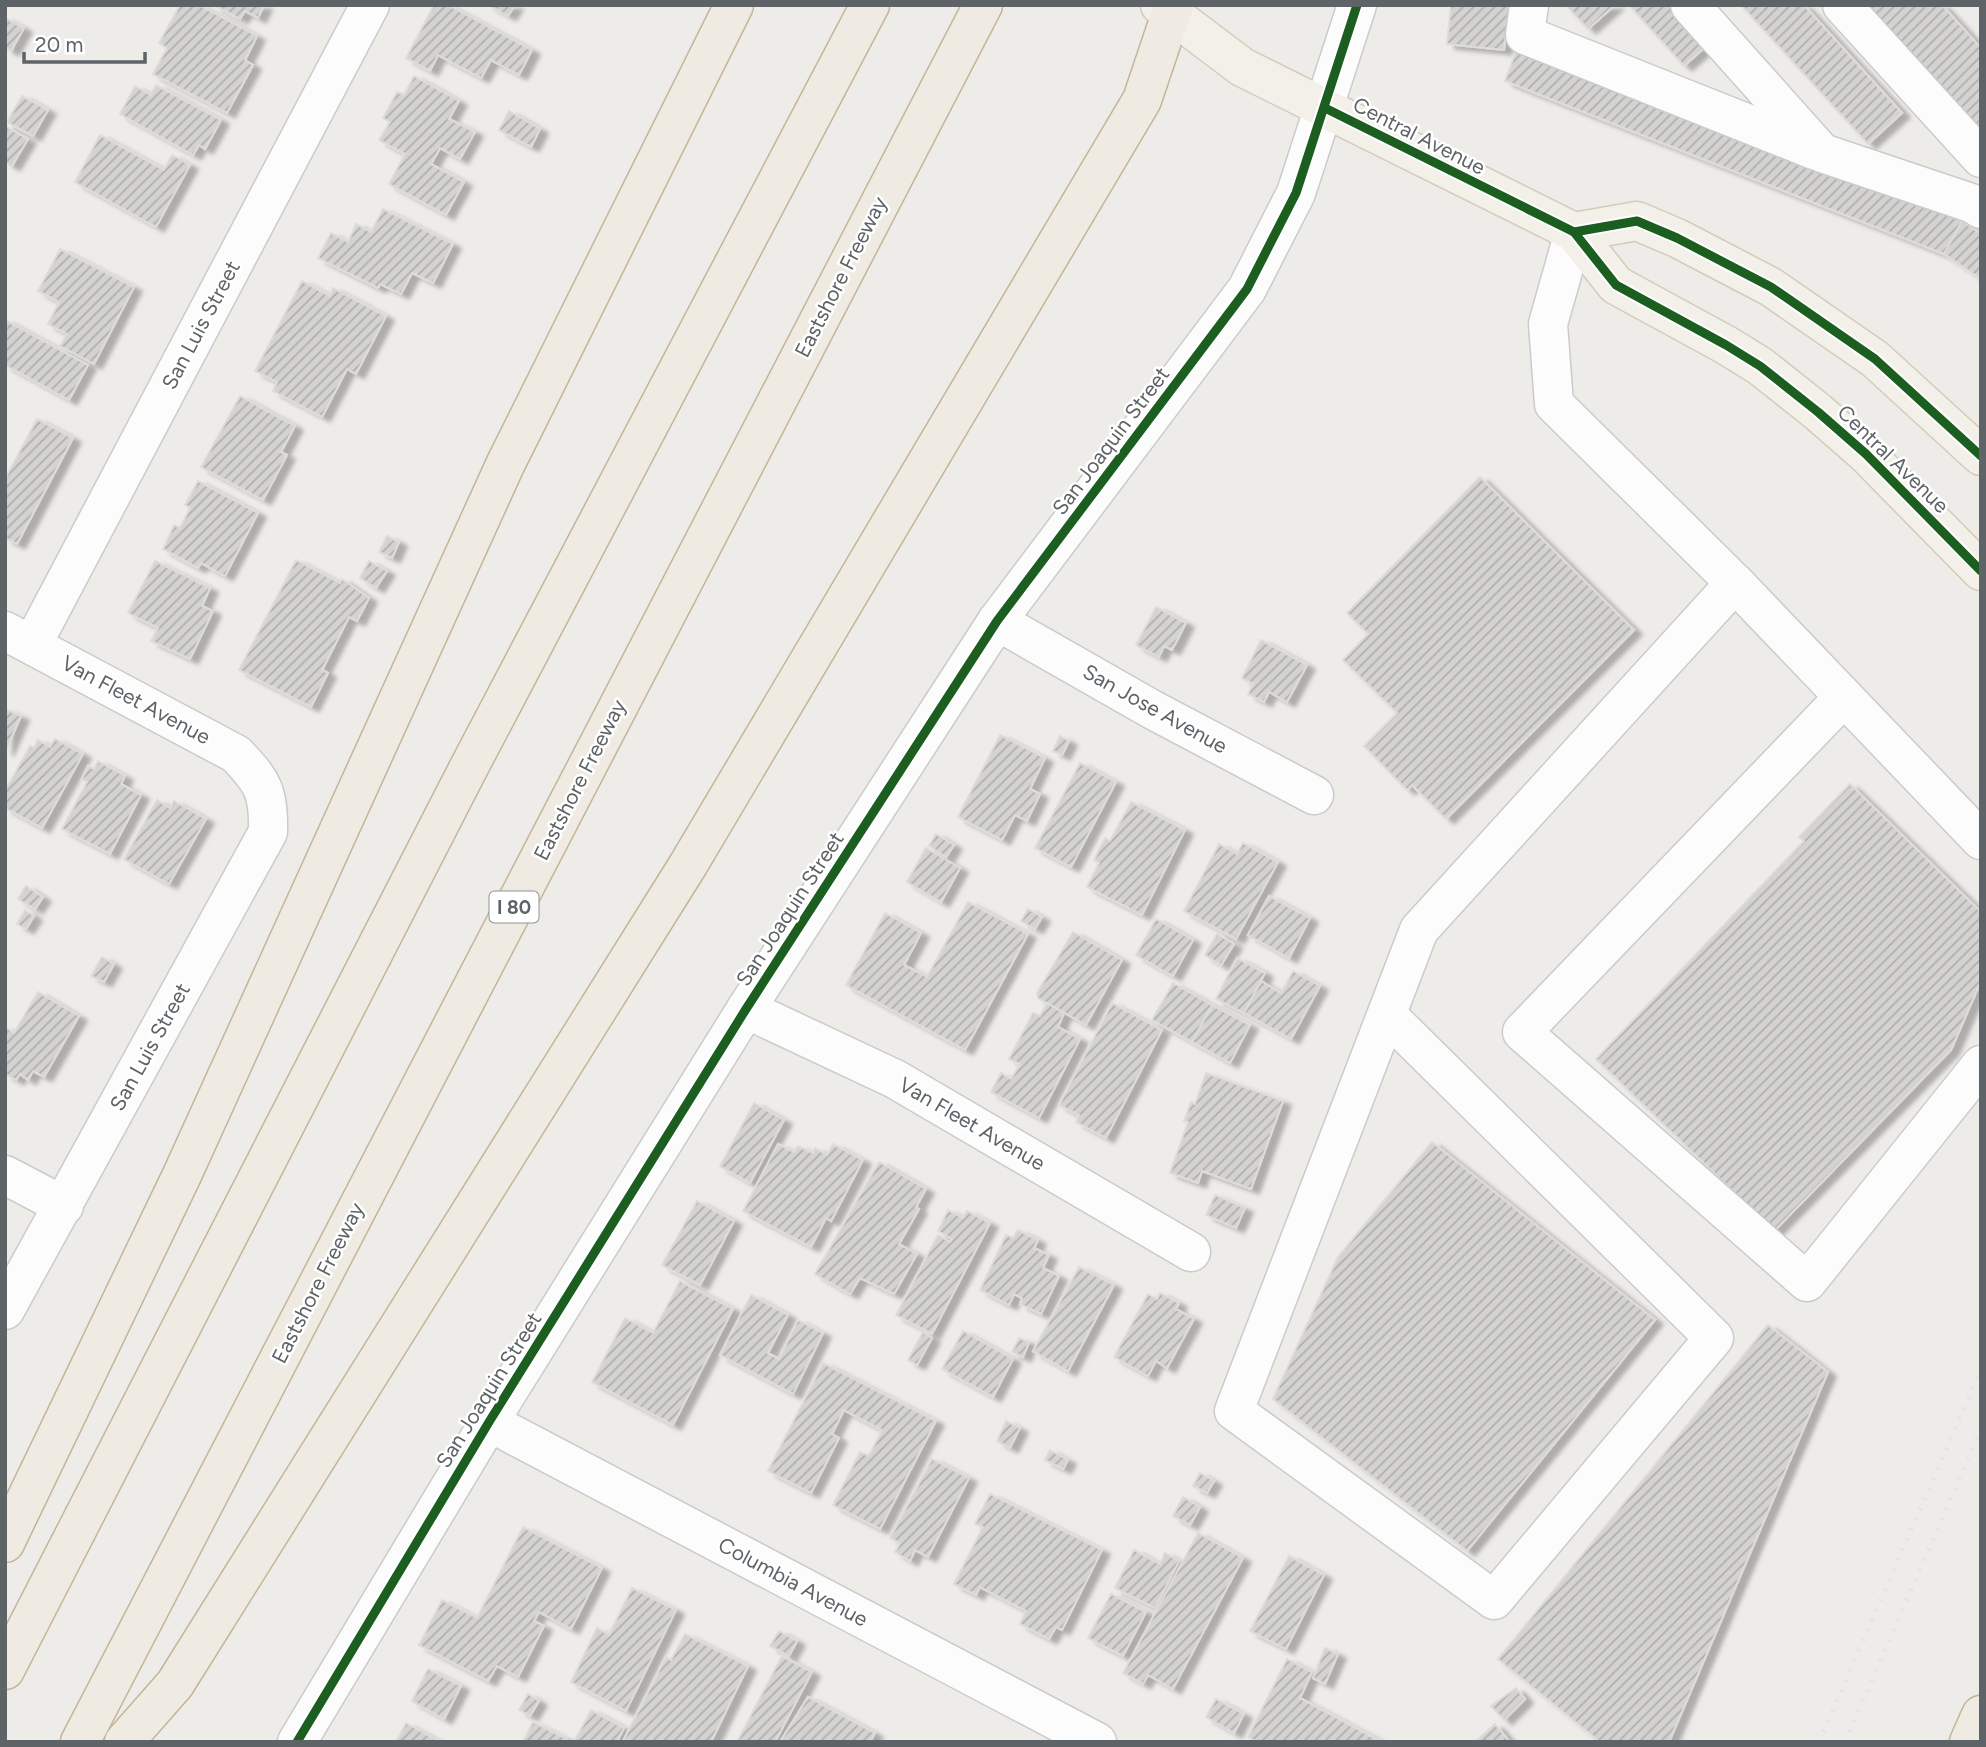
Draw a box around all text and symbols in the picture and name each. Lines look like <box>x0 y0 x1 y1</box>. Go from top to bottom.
scale bar <box>24 21 145 65</box>
text: 20 m <box>35 32 83 57</box>
street label: Central Avenue <box>1349 92 1489 180</box>
street label: Eastshore Freeway <box>789 192 892 361</box>
street label: San Luis Street <box>156 256 245 393</box>
street label: San Joaquin Street <box>1047 362 1174 520</box>
street label: Central Avenue <box>1833 399 1954 518</box>
street label: Van Fleet Avenue <box>58 650 215 749</box>
street label: San Jose Avenue <box>1079 659 1232 759</box>
street label: Eastshore Freeway <box>528 695 631 864</box>
street label: San Joaquin Street <box>730 827 849 990</box>
road number: I 80 <box>490 892 538 923</box>
street label: San Luis Street <box>104 979 195 1115</box>
street label: Van Fleet Avenue <box>895 1072 1050 1176</box>
street label: Eastshore Freeway <box>266 1198 369 1367</box>
street label: San Joaquin Street <box>431 1307 547 1472</box>
street label: Columbia Avenue <box>714 1532 872 1631</box>

